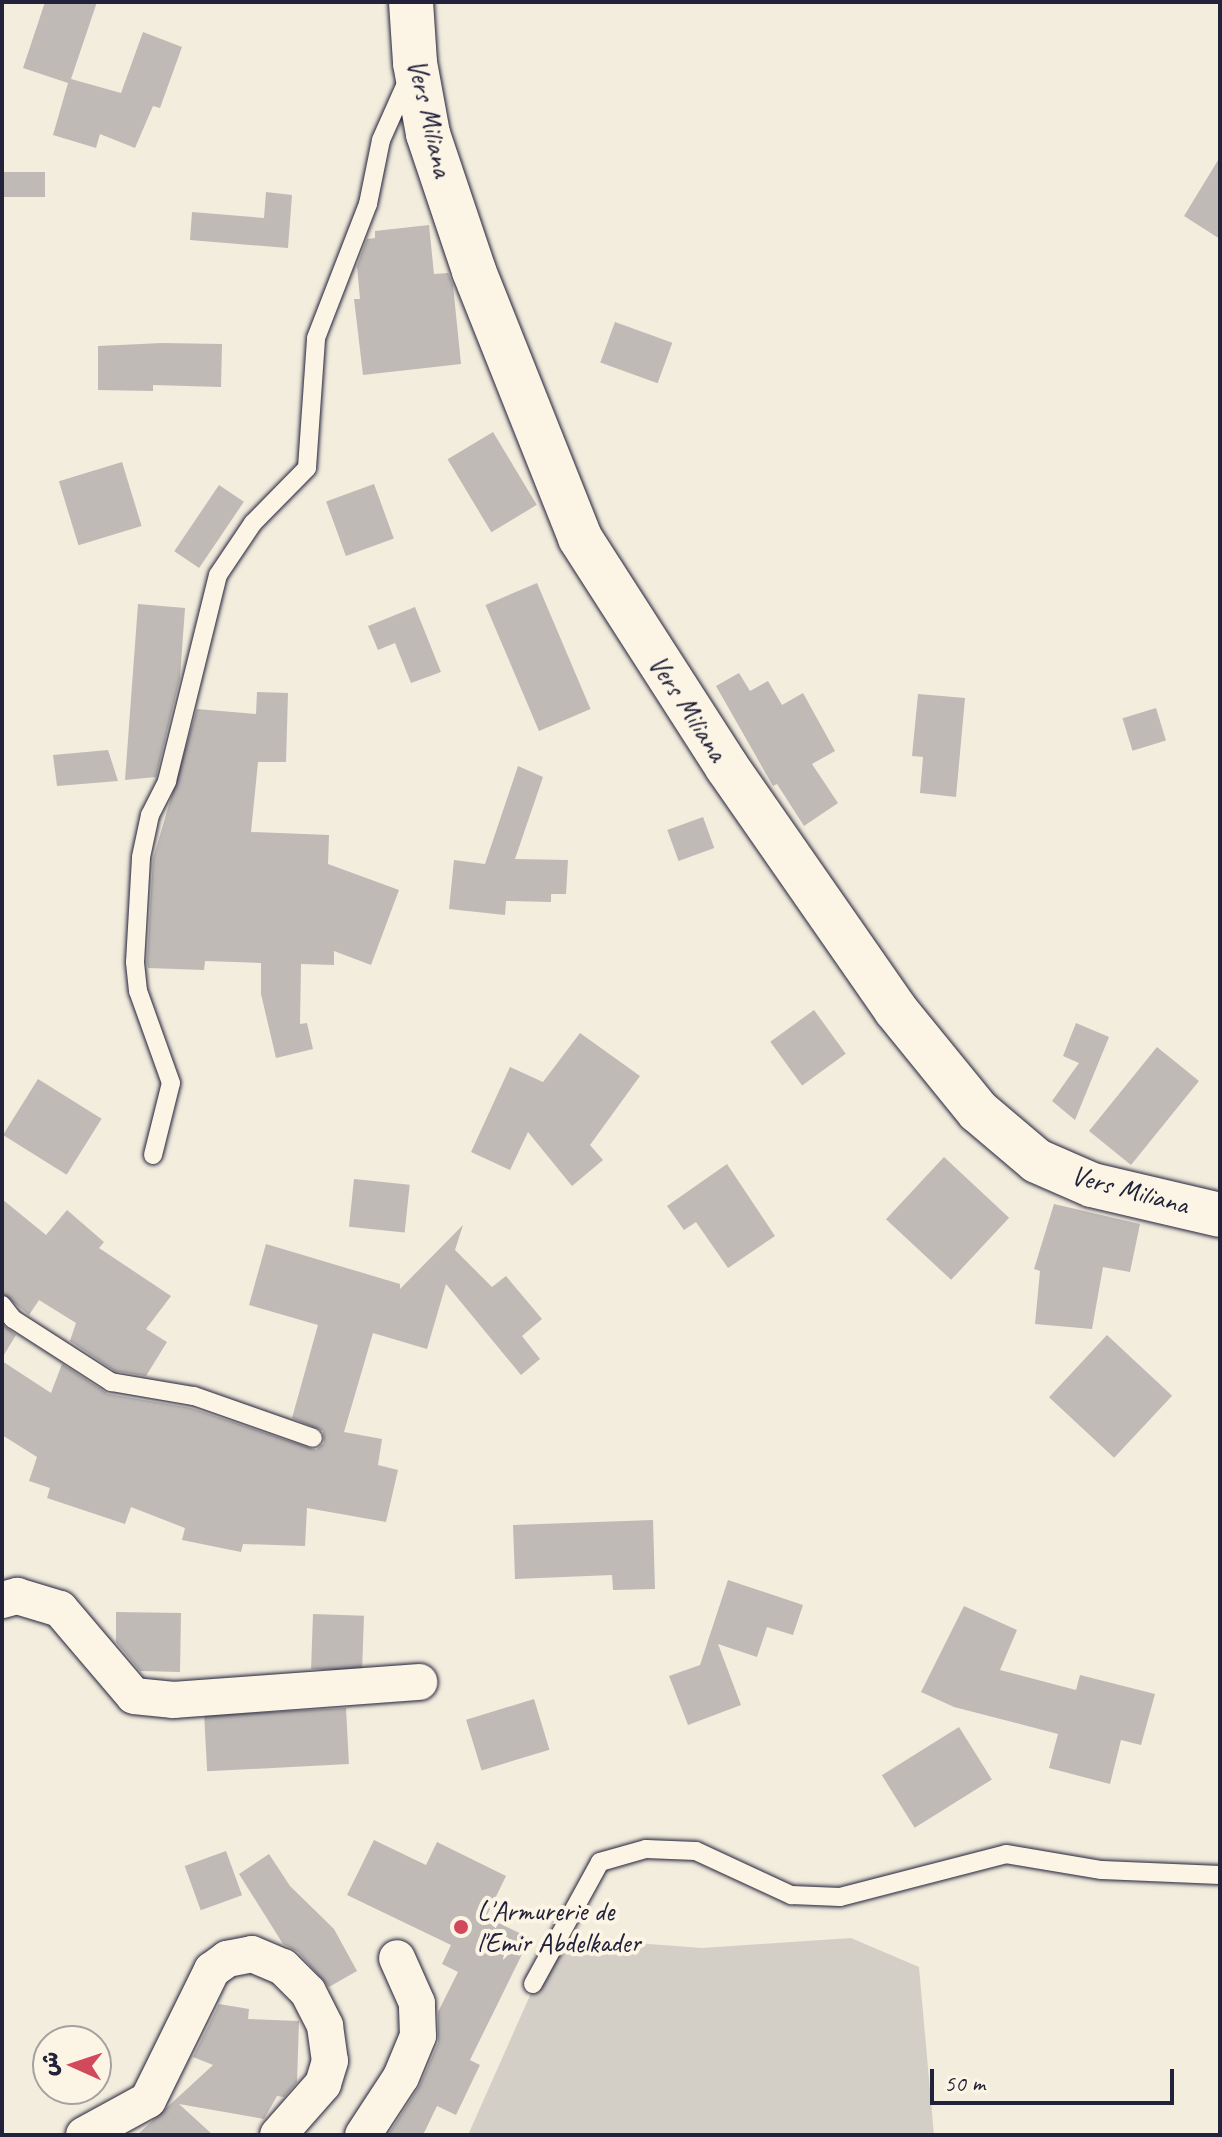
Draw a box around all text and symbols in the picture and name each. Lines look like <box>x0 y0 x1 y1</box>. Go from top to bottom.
street label: Vers Miliana <box>400 56 460 180</box>
street label: Vers Miliana <box>641 648 735 768</box>
street label: Vers Miliana <box>1068 1158 1192 1222</box>
place label: L'Armurerie de l'Emir Abdelkader <box>477 1894 640 1960</box>
marker: L'Armurerie de l'Emir Abdelkader <box>452 1918 470 1936</box>
north arrow <box>32 2025 112 2105</box>
text: ش <box>35 2051 65 2077</box>
scale bar <box>934 2053 1178 2103</box>
text: 50 m <box>944 2068 985 2098</box>

